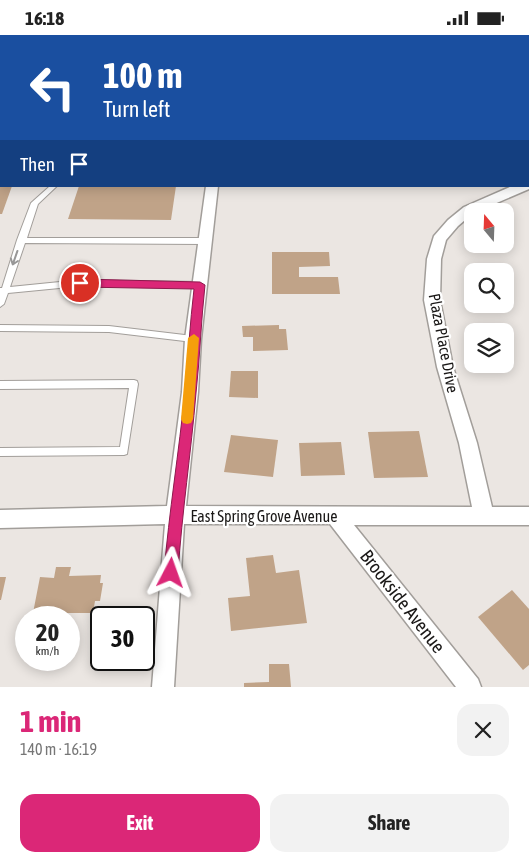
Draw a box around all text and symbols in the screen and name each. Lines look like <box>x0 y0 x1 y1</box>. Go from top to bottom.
text: 16:18 <box>25 7 64 29</box>
icon: left <box>20 55 85 120</box>
text: 100 m <box>103 55 182 95</box>
text: Turn left <box>103 96 170 122</box>
icon: arrive <box>65 150 93 178</box>
text: Then <box>20 153 55 175</box>
north arrow <box>464 203 514 253</box>
map controls <box>464 203 514 373</box>
one-way arrow <box>10 250 19 265</box>
pin <box>59 262 101 304</box>
button: search <box>464 263 514 313</box>
icon: arrive <box>66 269 94 297</box>
street label: Plaza Place Drive <box>426 292 462 394</box>
button: layers <box>464 323 514 373</box>
street label: East Spring Grove Avenue <box>191 507 337 526</box>
street label: Brookside Avenue <box>356 545 450 657</box>
position arrow <box>144 546 196 598</box>
speed limit sign: 30 <box>90 606 155 671</box>
text: 20 <box>36 618 59 646</box>
text: km/h <box>36 644 59 658</box>
text: 1 min <box>20 704 81 738</box>
button: close <box>457 704 509 756</box>
text: 140 m · 16:19 <box>20 740 97 758</box>
button: Exit <box>20 794 260 852</box>
button: Share <box>270 794 509 852</box>

